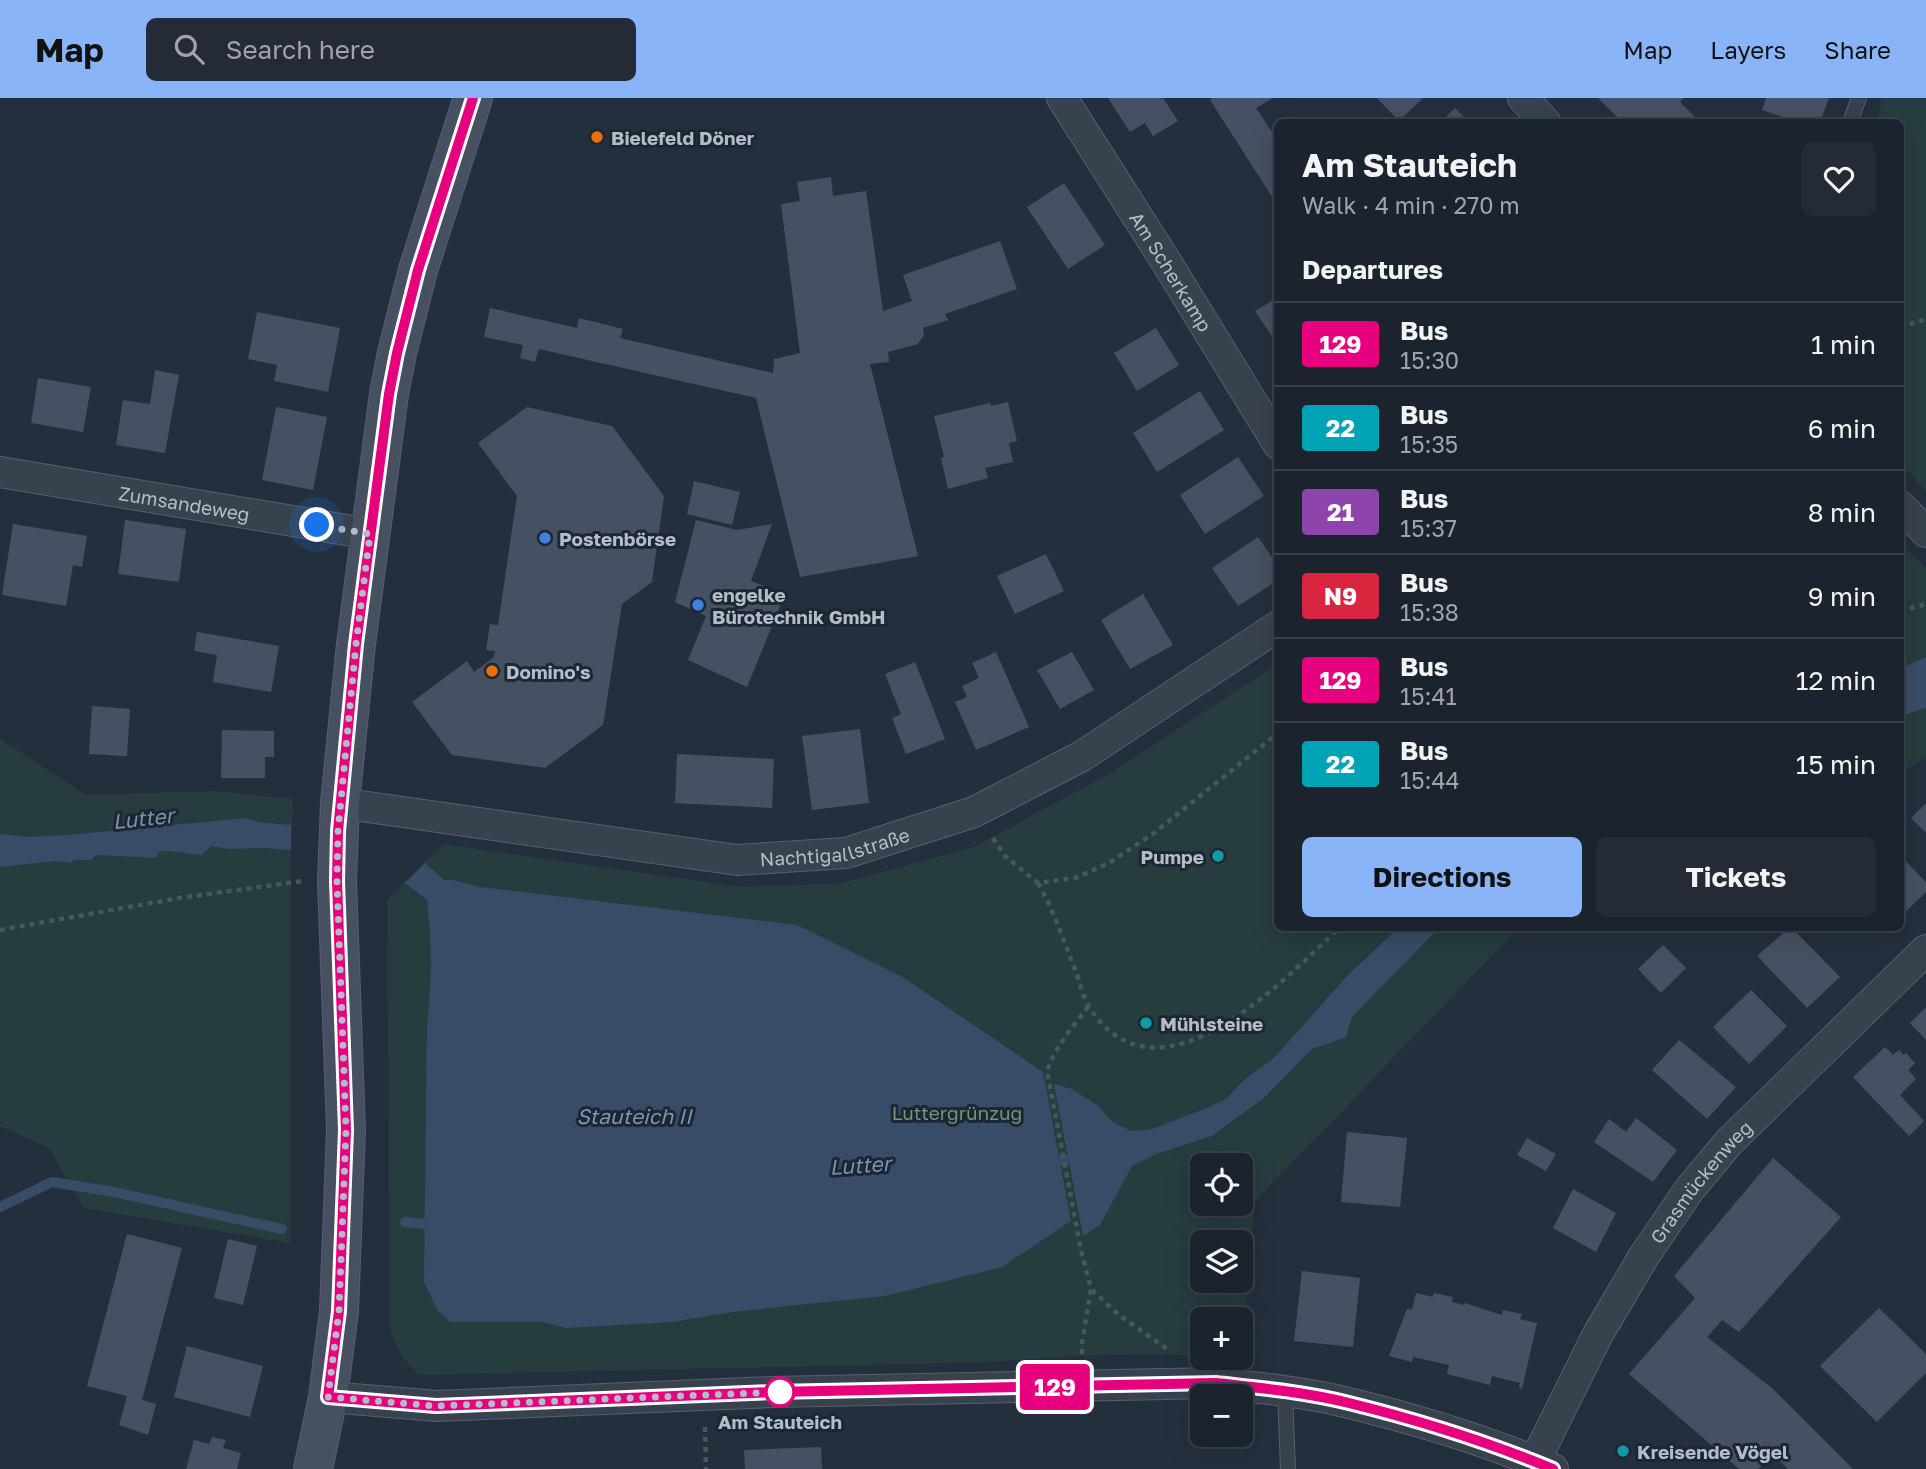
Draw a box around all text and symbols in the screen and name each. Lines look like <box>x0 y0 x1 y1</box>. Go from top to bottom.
search box <box>146 18 636 81</box>
text: Map <box>35 30 104 69</box>
icon: search <box>170 30 208 68</box>
text: Search here <box>226 34 375 65</box>
text: Map <box>1623 35 1672 64</box>
text: Layers <box>1710 35 1786 64</box>
text: Share <box>1824 35 1891 64</box>
place label: Bielefeld Döner <box>611 126 755 149</box>
marker: Bielefeld Döner <box>589 129 605 145</box>
button: heart <box>1802 142 1876 216</box>
text: Am Stauteich <box>1302 145 1517 184</box>
text: Walk · 4 min · 270 m <box>1302 191 1520 219</box>
street label: Am Scherkamp <box>1126 207 1217 335</box>
text: Departures <box>1302 254 1443 285</box>
text: Bus <box>1400 315 1448 346</box>
text: 129 <box>1319 329 1362 358</box>
text: 1 min <box>1811 329 1876 360</box>
text: 15:30 <box>1400 346 1459 374</box>
text: Bus <box>1400 399 1448 430</box>
text: 22 <box>1326 413 1355 442</box>
text: 6 min <box>1808 413 1876 444</box>
text: 15:35 <box>1400 430 1458 458</box>
street label: Zumsandeweg <box>117 481 252 525</box>
text: Bus <box>1400 483 1448 514</box>
text: 21 <box>1327 497 1354 526</box>
text: 8 min <box>1808 497 1876 528</box>
your location <box>299 507 334 542</box>
text: 15:37 <box>1400 514 1457 542</box>
place label: Postenbörse <box>559 527 676 550</box>
marker: Postenbörse <box>537 530 553 546</box>
text: Bus <box>1400 567 1448 598</box>
text: N9 <box>1324 581 1357 610</box>
text: 9 min <box>1808 581 1876 612</box>
place label: engelke Bürotechnik GmbH <box>712 583 886 628</box>
marker: engelke Bürotechnik GmbH <box>690 597 706 613</box>
text: 15:38 <box>1400 598 1459 626</box>
text: Bus <box>1400 651 1448 682</box>
place label: Domino's <box>506 660 591 683</box>
marker: Domino's <box>484 663 500 679</box>
text: 129 <box>1319 665 1362 694</box>
text: 12 min <box>1796 665 1876 696</box>
text: 15:41 <box>1400 682 1457 710</box>
text: Bus <box>1400 735 1448 766</box>
text: 22 <box>1326 749 1355 778</box>
text: 15 min <box>1796 749 1876 780</box>
text: 15:44 <box>1400 766 1459 794</box>
water label: Lutter <box>111 802 178 834</box>
street label: Nachtigallstraße <box>759 822 912 870</box>
button: Directions <box>1302 837 1582 917</box>
button: Tickets <box>1596 837 1876 917</box>
place label: Pumpe <box>1140 845 1204 868</box>
marker: Pumpe <box>1210 848 1226 864</box>
place label: Mühlsteine <box>1160 1012 1263 1035</box>
marker: Mühlsteine <box>1138 1015 1154 1031</box>
park label: Luttergrünzug <box>892 1101 1022 1124</box>
water label: Stauteich II <box>577 1103 693 1129</box>
street label: Grasmückenweg <box>1645 1115 1756 1247</box>
water label: Lutter <box>829 1150 894 1180</box>
map controls <box>1190 1153 1253 1447</box>
button: locate <box>1190 1153 1253 1216</box>
button: layers <box>1190 1230 1253 1293</box>
button: + <box>1190 1307 1253 1370</box>
line badge: 129 <box>1015 1364 1095 1410</box>
text: 129 <box>1034 1372 1076 1401</box>
marker: Am Stauteich <box>765 1377 795 1407</box>
button: − <box>1190 1384 1253 1447</box>
place label: Am Stauteich <box>718 1410 842 1433</box>
place label: Kreisende Vögel <box>1637 1440 1788 1463</box>
marker: Kreisende Vögel <box>1615 1443 1631 1459</box>

